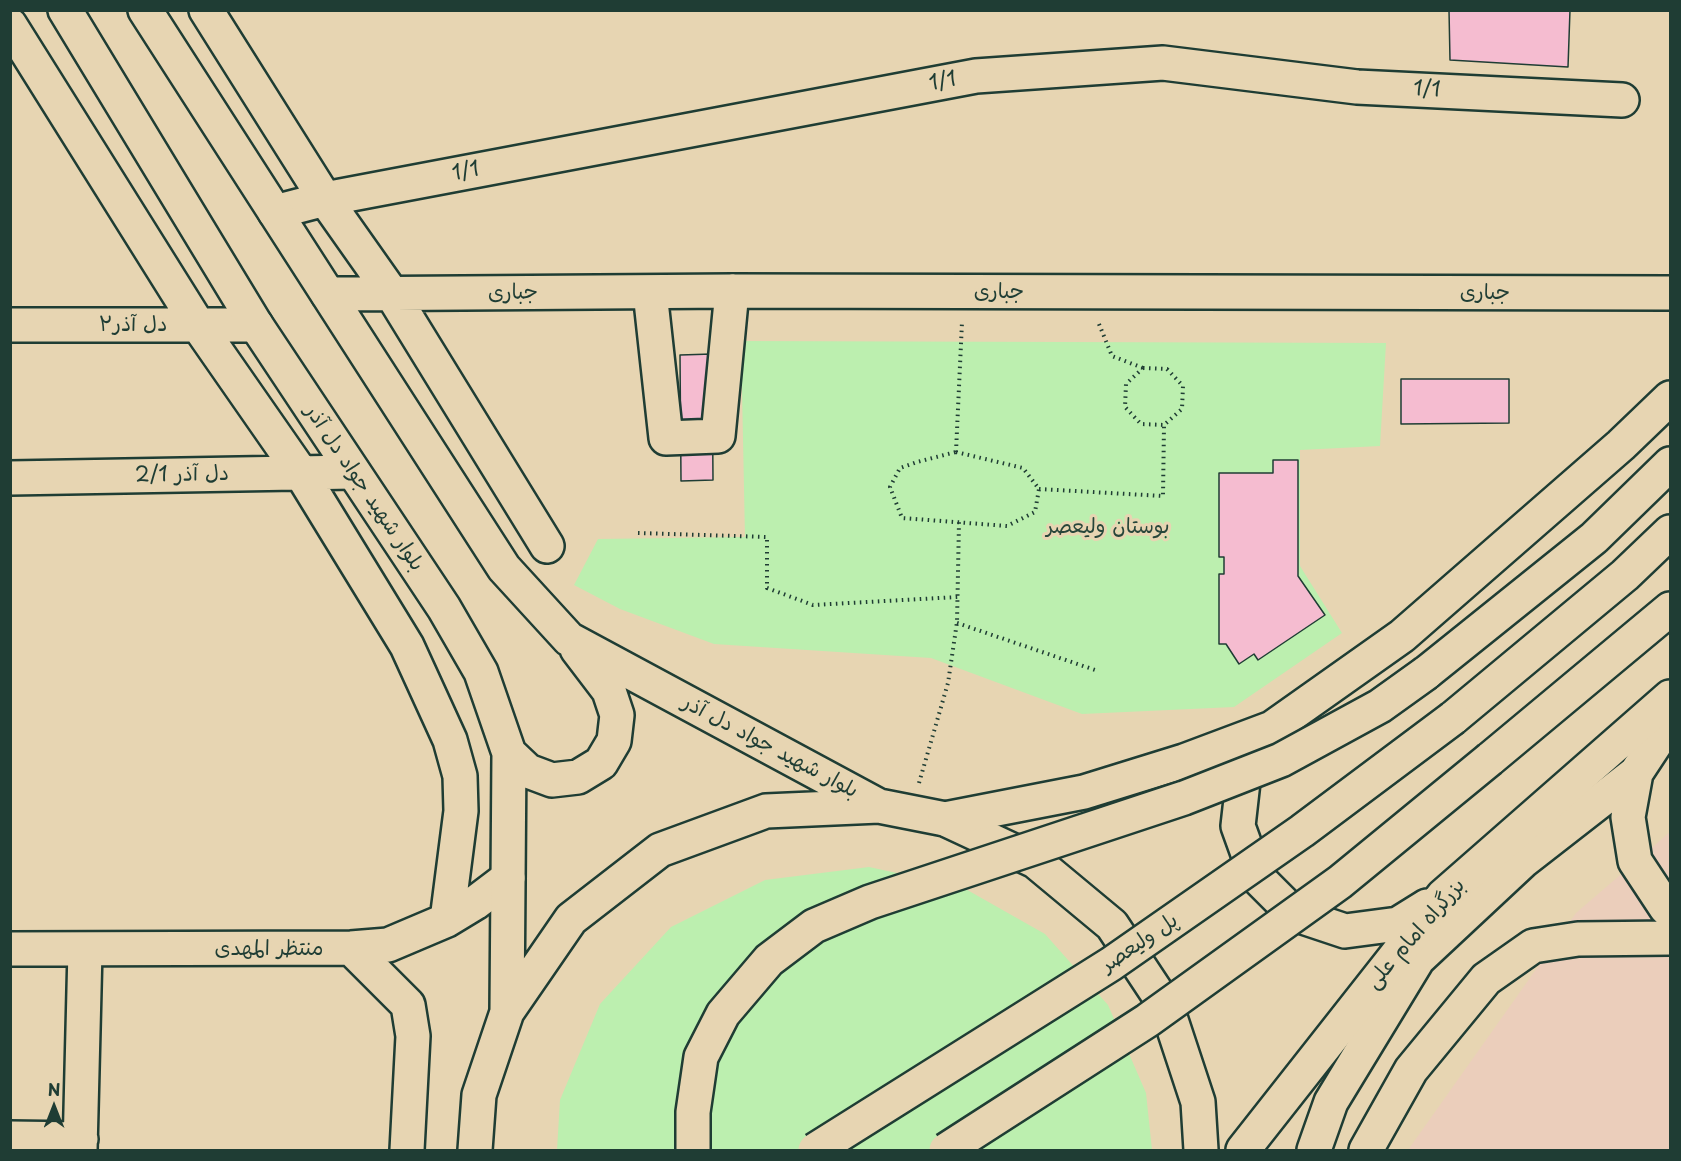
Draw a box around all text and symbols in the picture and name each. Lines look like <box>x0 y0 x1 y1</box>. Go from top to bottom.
street label: 1/1 <box>927 67 959 97</box>
street label: 1/1 <box>1413 77 1441 103</box>
street label: 1/1 <box>450 157 482 187</box>
street label: جباری <box>974 279 1024 305</box>
street label: جباری <box>488 280 538 306</box>
street label: جباری <box>1460 280 1510 306</box>
street label: دل آذر۲ <box>99 312 167 338</box>
street label: بلوار شهید جواد دل آذر <box>299 400 429 576</box>
street label: دل آذر 2/1 <box>135 462 229 488</box>
park label: بوستان ولیعصر <box>1046 514 1170 540</box>
street label: بلوار شهید جواد دل آذر <box>678 690 862 804</box>
street label: بزرگراه امام علی <box>1361 873 1471 995</box>
street label: پل ولیعصر <box>1097 908 1183 978</box>
street label: منتظر المهدی <box>214 936 324 962</box>
north arrow <box>24 1077 84 1137</box>
text: N <box>48 1077 60 1101</box>

